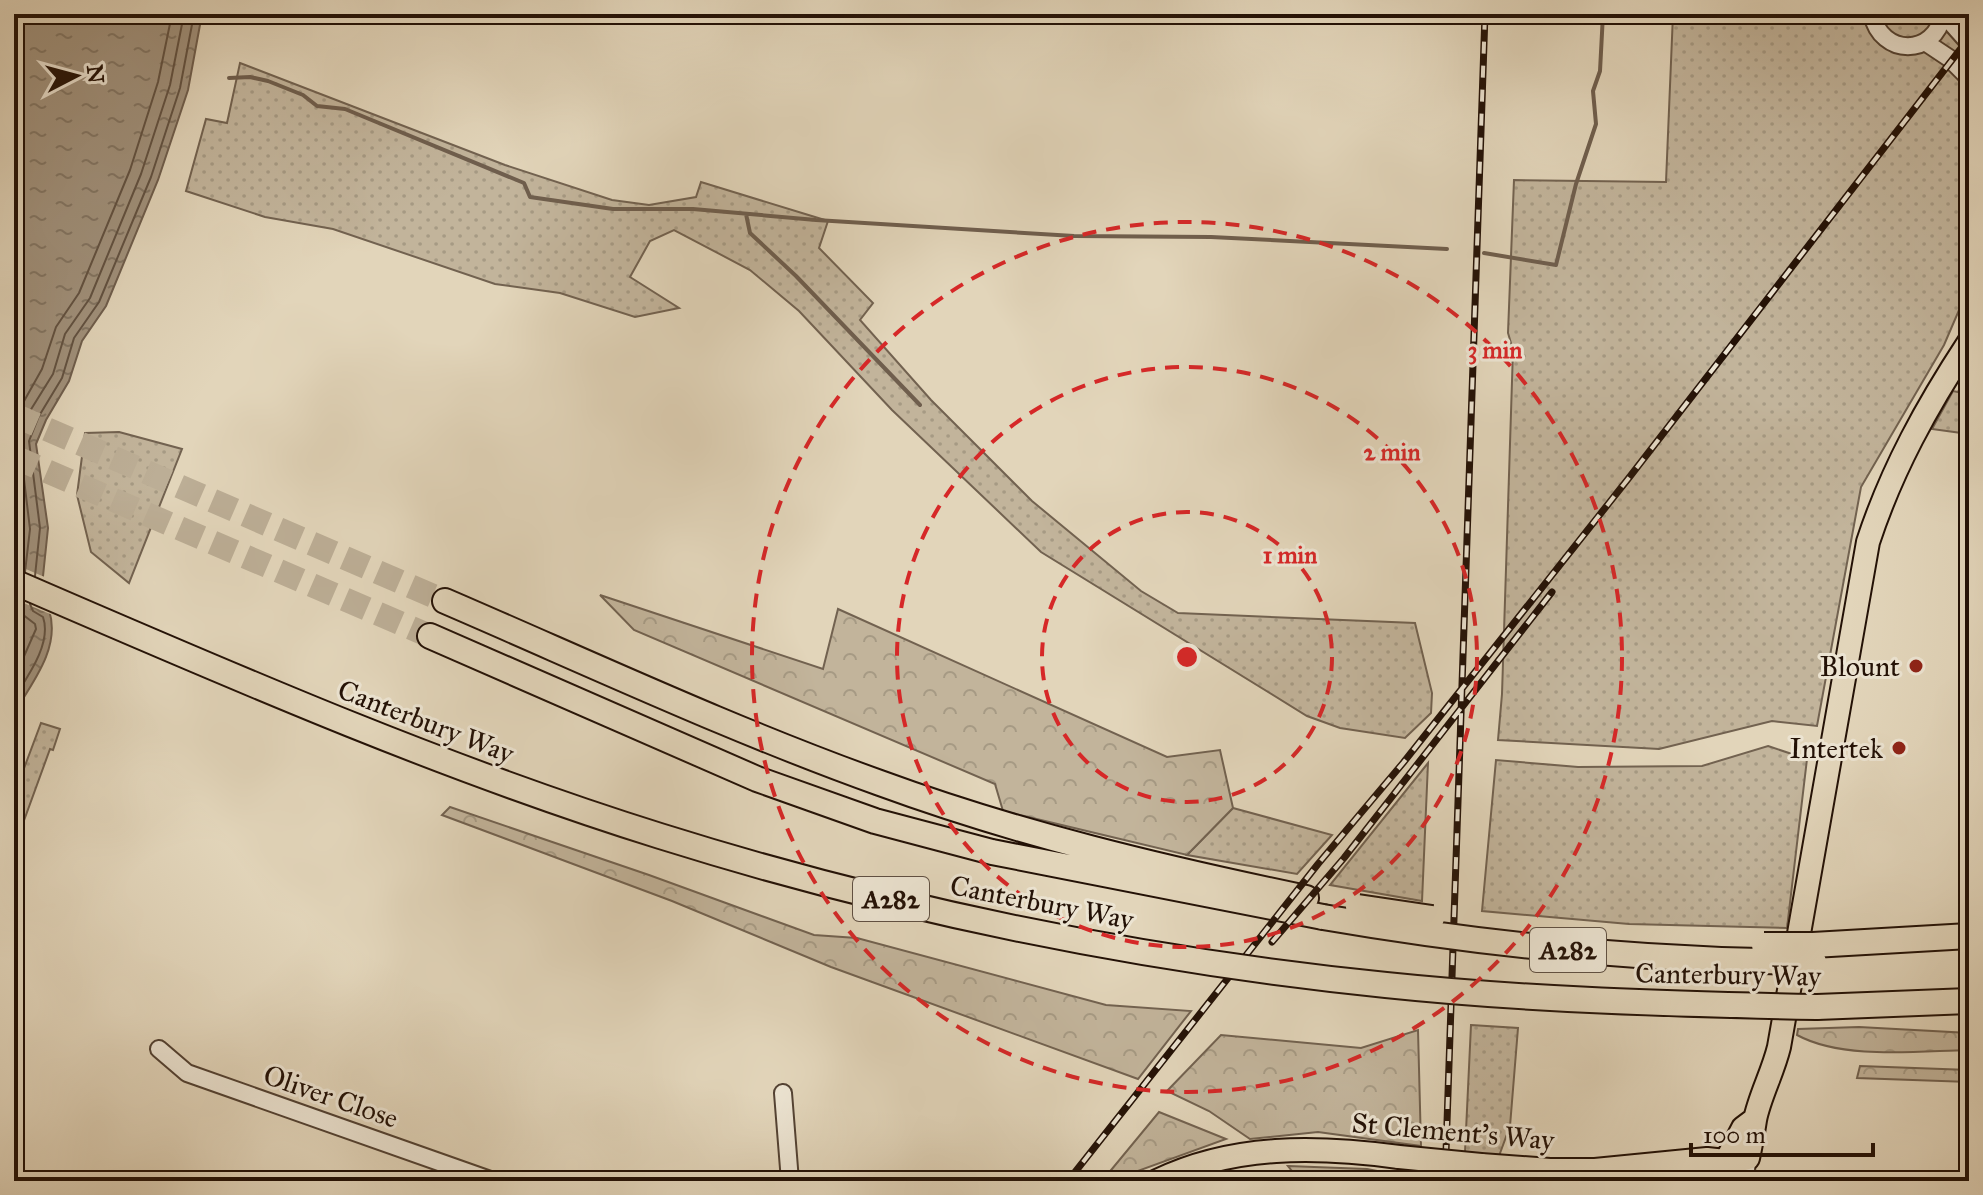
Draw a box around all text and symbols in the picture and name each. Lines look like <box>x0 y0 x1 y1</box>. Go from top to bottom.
north arrow <box>36 36 116 116</box>
text: N <box>81 63 110 85</box>
text: 3 min <box>1468 335 1522 365</box>
text: 2 min <box>1364 437 1420 467</box>
text: 1 min <box>1263 540 1317 570</box>
centre of rings <box>1173 643 1201 671</box>
place label: Blount <box>1820 649 1900 684</box>
marker: Blount <box>1907 657 1925 675</box>
street label: Canterbury Way <box>333 672 520 771</box>
place label: Intertek <box>1789 731 1883 766</box>
marker: Intertek <box>1890 739 1908 757</box>
street label: Canterbury Way <box>947 868 1137 938</box>
road number: A282 <box>853 877 929 921</box>
road number: A282 <box>1530 928 1606 972</box>
street label: Canterbury Way <box>1635 955 1822 994</box>
street label: Oliver Close <box>259 1057 403 1136</box>
street label: St Clement's Way <box>1350 1105 1557 1158</box>
scale bar <box>1691 1107 1873 1157</box>
text: 100 m <box>1703 1120 1766 1150</box>

